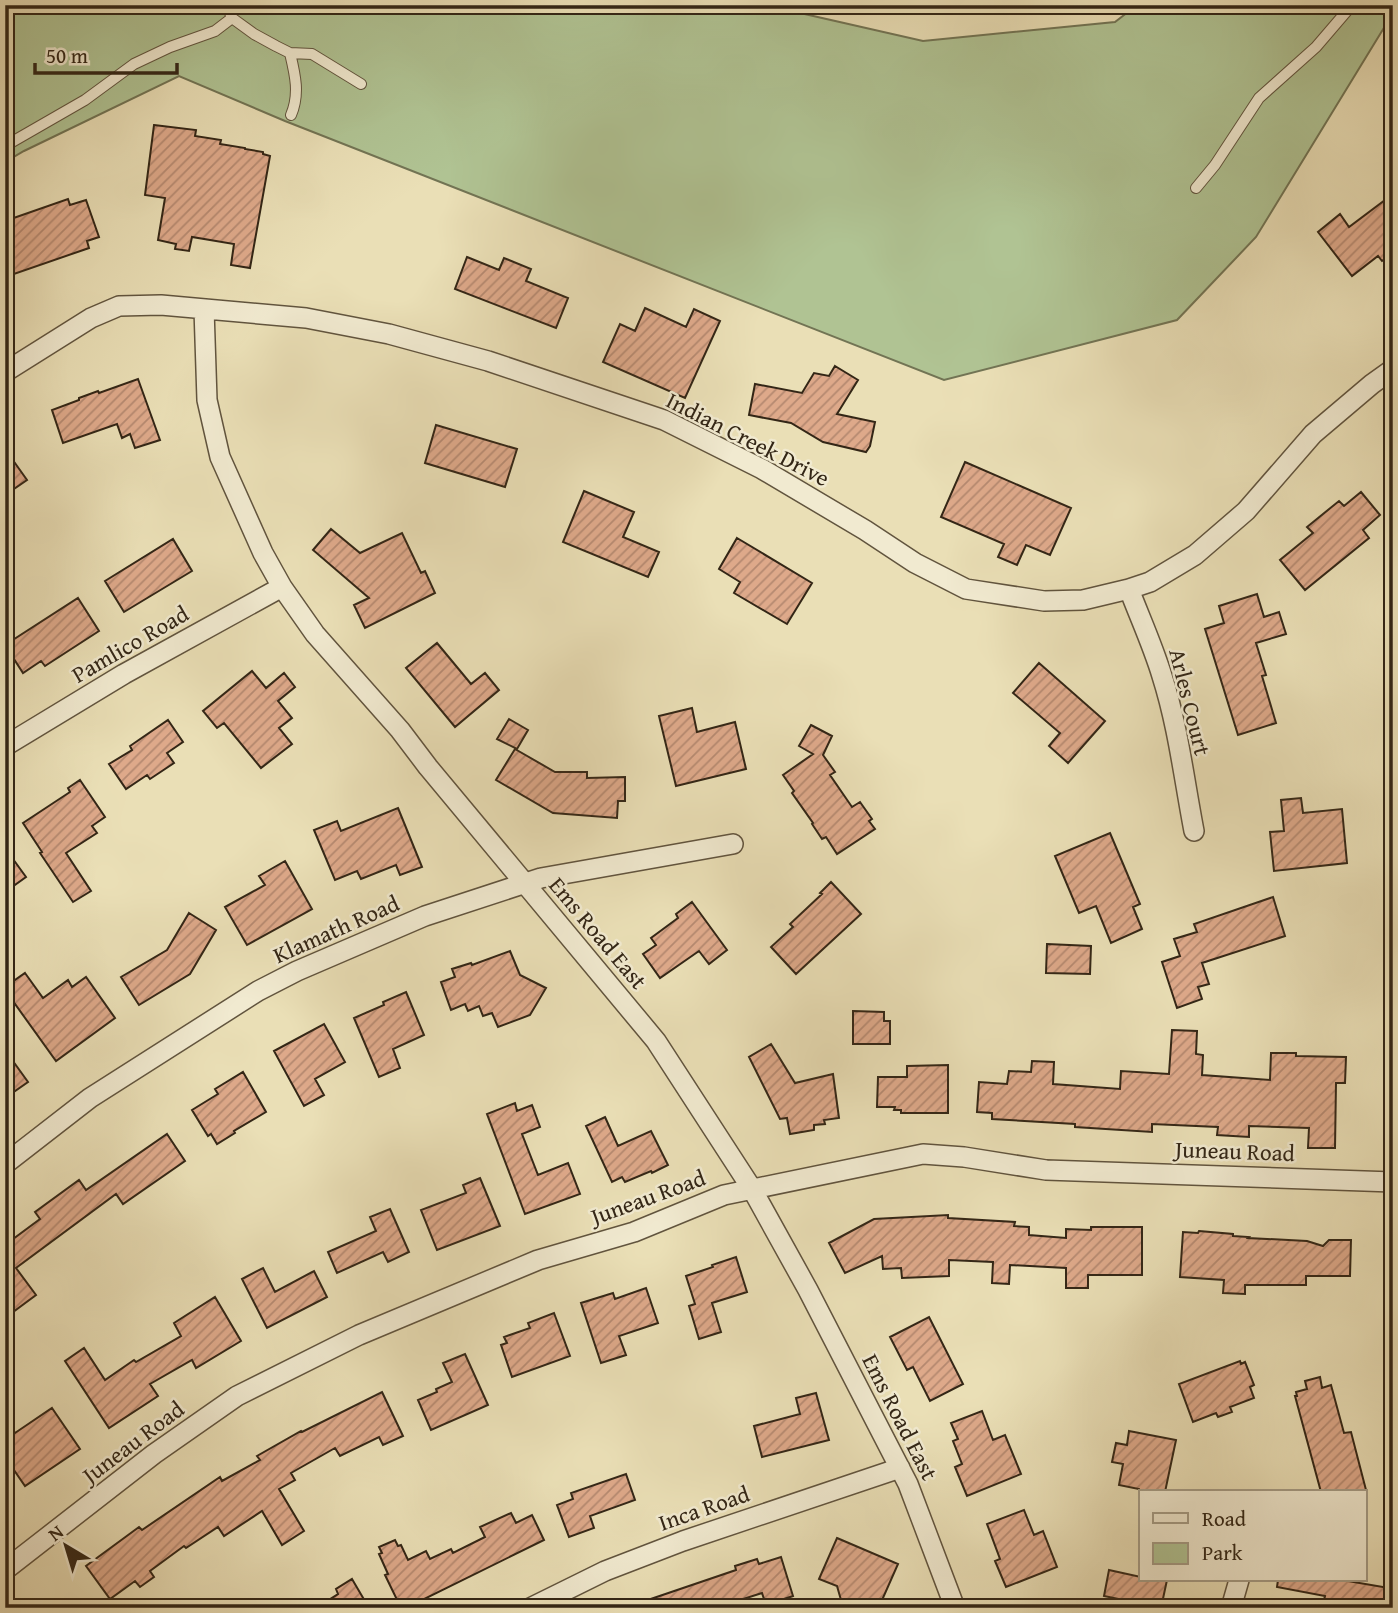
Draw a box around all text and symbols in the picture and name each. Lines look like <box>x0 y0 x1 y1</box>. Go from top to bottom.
scale bar <box>35 32 177 76</box>
text: 50 m <box>46 40 88 71</box>
street label: Indian Creek Drive <box>661 383 836 494</box>
street label: Pamlico Road <box>65 596 195 690</box>
street label: Arles Court <box>1161 645 1220 759</box>
street label: Ems Road East <box>542 869 655 996</box>
street label: Klamath Road <box>267 886 405 971</box>
street label: Juneau Road <box>1172 1132 1296 1169</box>
street label: Juneau Road <box>583 1160 710 1234</box>
street label: Ems Road East <box>855 1348 946 1486</box>
street label: Juneau Road <box>72 1392 191 1493</box>
street label: Inca Road <box>654 1476 754 1538</box>
legend <box>1139 1490 1366 1582</box>
text: Road <box>1202 1503 1247 1534</box>
north arrow <box>32 1512 102 1582</box>
text: N <box>42 1517 69 1548</box>
text: Park <box>1202 1537 1243 1568</box>

